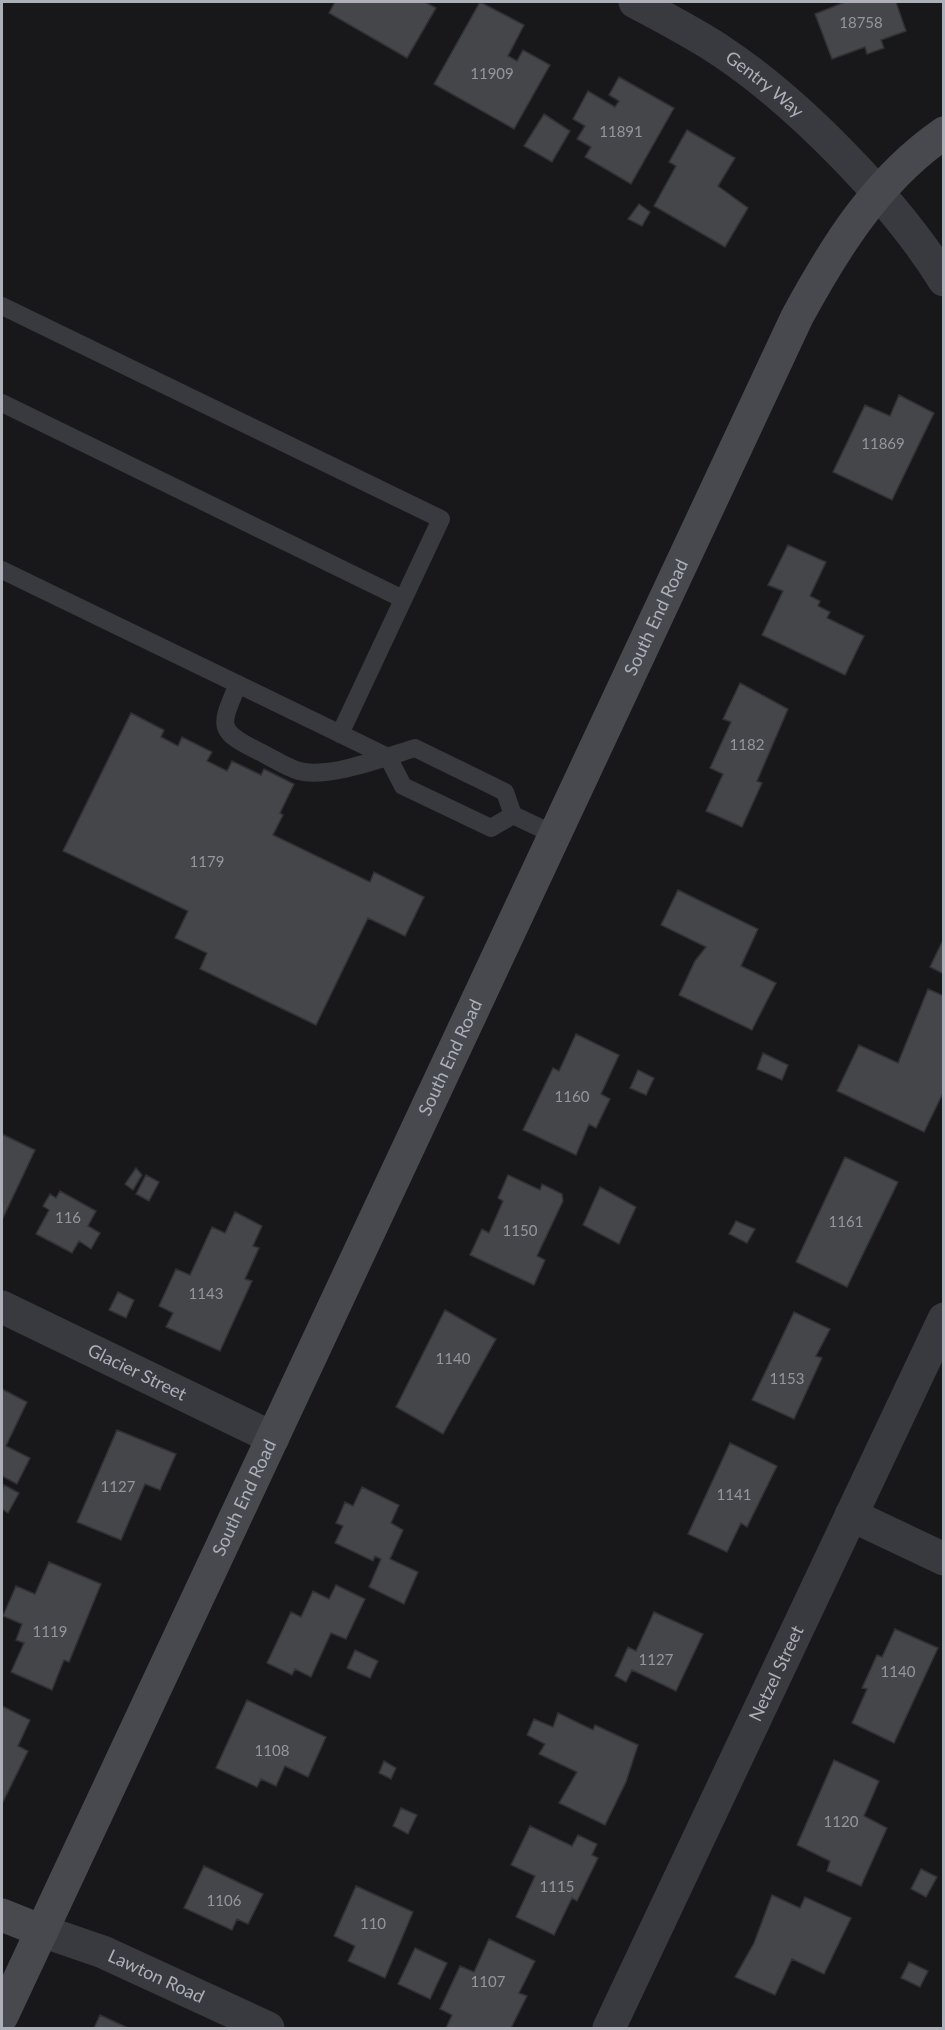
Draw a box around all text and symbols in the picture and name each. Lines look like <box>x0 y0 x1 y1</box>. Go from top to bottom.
house number: 18758 <box>839 13 883 31</box>
street label: Gentry Way <box>722 46 809 122</box>
house number: 11909 <box>470 64 514 82</box>
house number: 11891 <box>599 122 643 140</box>
house number: 11869 <box>861 434 905 452</box>
street label: South End Road <box>619 555 692 679</box>
house number: 1182 <box>730 735 764 753</box>
house number: 1179 <box>190 852 224 870</box>
street label: South End Road <box>413 996 486 1119</box>
house number: 1160 <box>555 1087 590 1105</box>
house number: 116 <box>55 1208 81 1226</box>
house number: 1161 <box>829 1212 863 1230</box>
house number: 1150 <box>503 1221 538 1239</box>
house number: 1143 <box>189 1284 223 1302</box>
street label: Glacier Street <box>85 1338 191 1405</box>
house number: 1140 <box>436 1349 471 1367</box>
house number: 1153 <box>770 1369 804 1387</box>
street label: South End Road <box>207 1436 280 1559</box>
house number: 1127 <box>101 1477 136 1495</box>
house number: 1141 <box>717 1485 751 1503</box>
street label: Netzel Street <box>744 1621 808 1724</box>
house number: 1119 <box>33 1622 67 1640</box>
house number: 1127 <box>639 1650 674 1668</box>
house number: 1140 <box>881 1662 916 1680</box>
house number: 1108 <box>255 1741 289 1759</box>
house number: 1120 <box>824 1812 859 1830</box>
house number: 1115 <box>540 1877 574 1895</box>
house number: 1106 <box>207 1891 242 1909</box>
house number: 110 <box>360 1914 386 1932</box>
street label: Lawton Road <box>105 1944 208 2007</box>
house number: 1107 <box>471 1972 506 1990</box>

